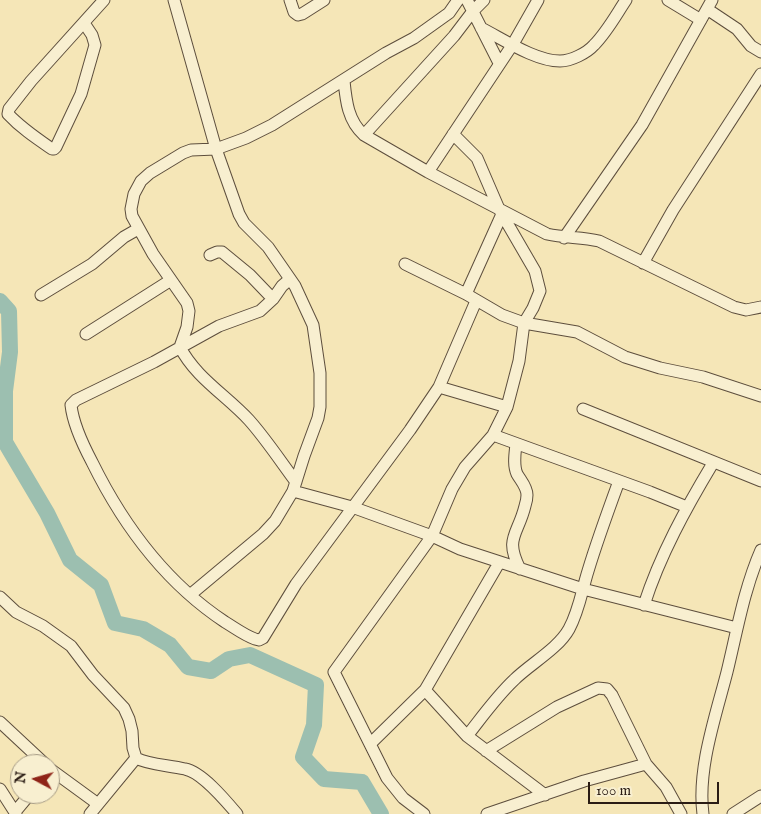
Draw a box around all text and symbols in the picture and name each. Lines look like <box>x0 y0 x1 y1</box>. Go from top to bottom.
north arrow <box>10 754 60 804</box>
text: N <box>11 771 31 785</box>
scale bar <box>591 772 722 804</box>
text: 100 m <box>596 781 631 800</box>

